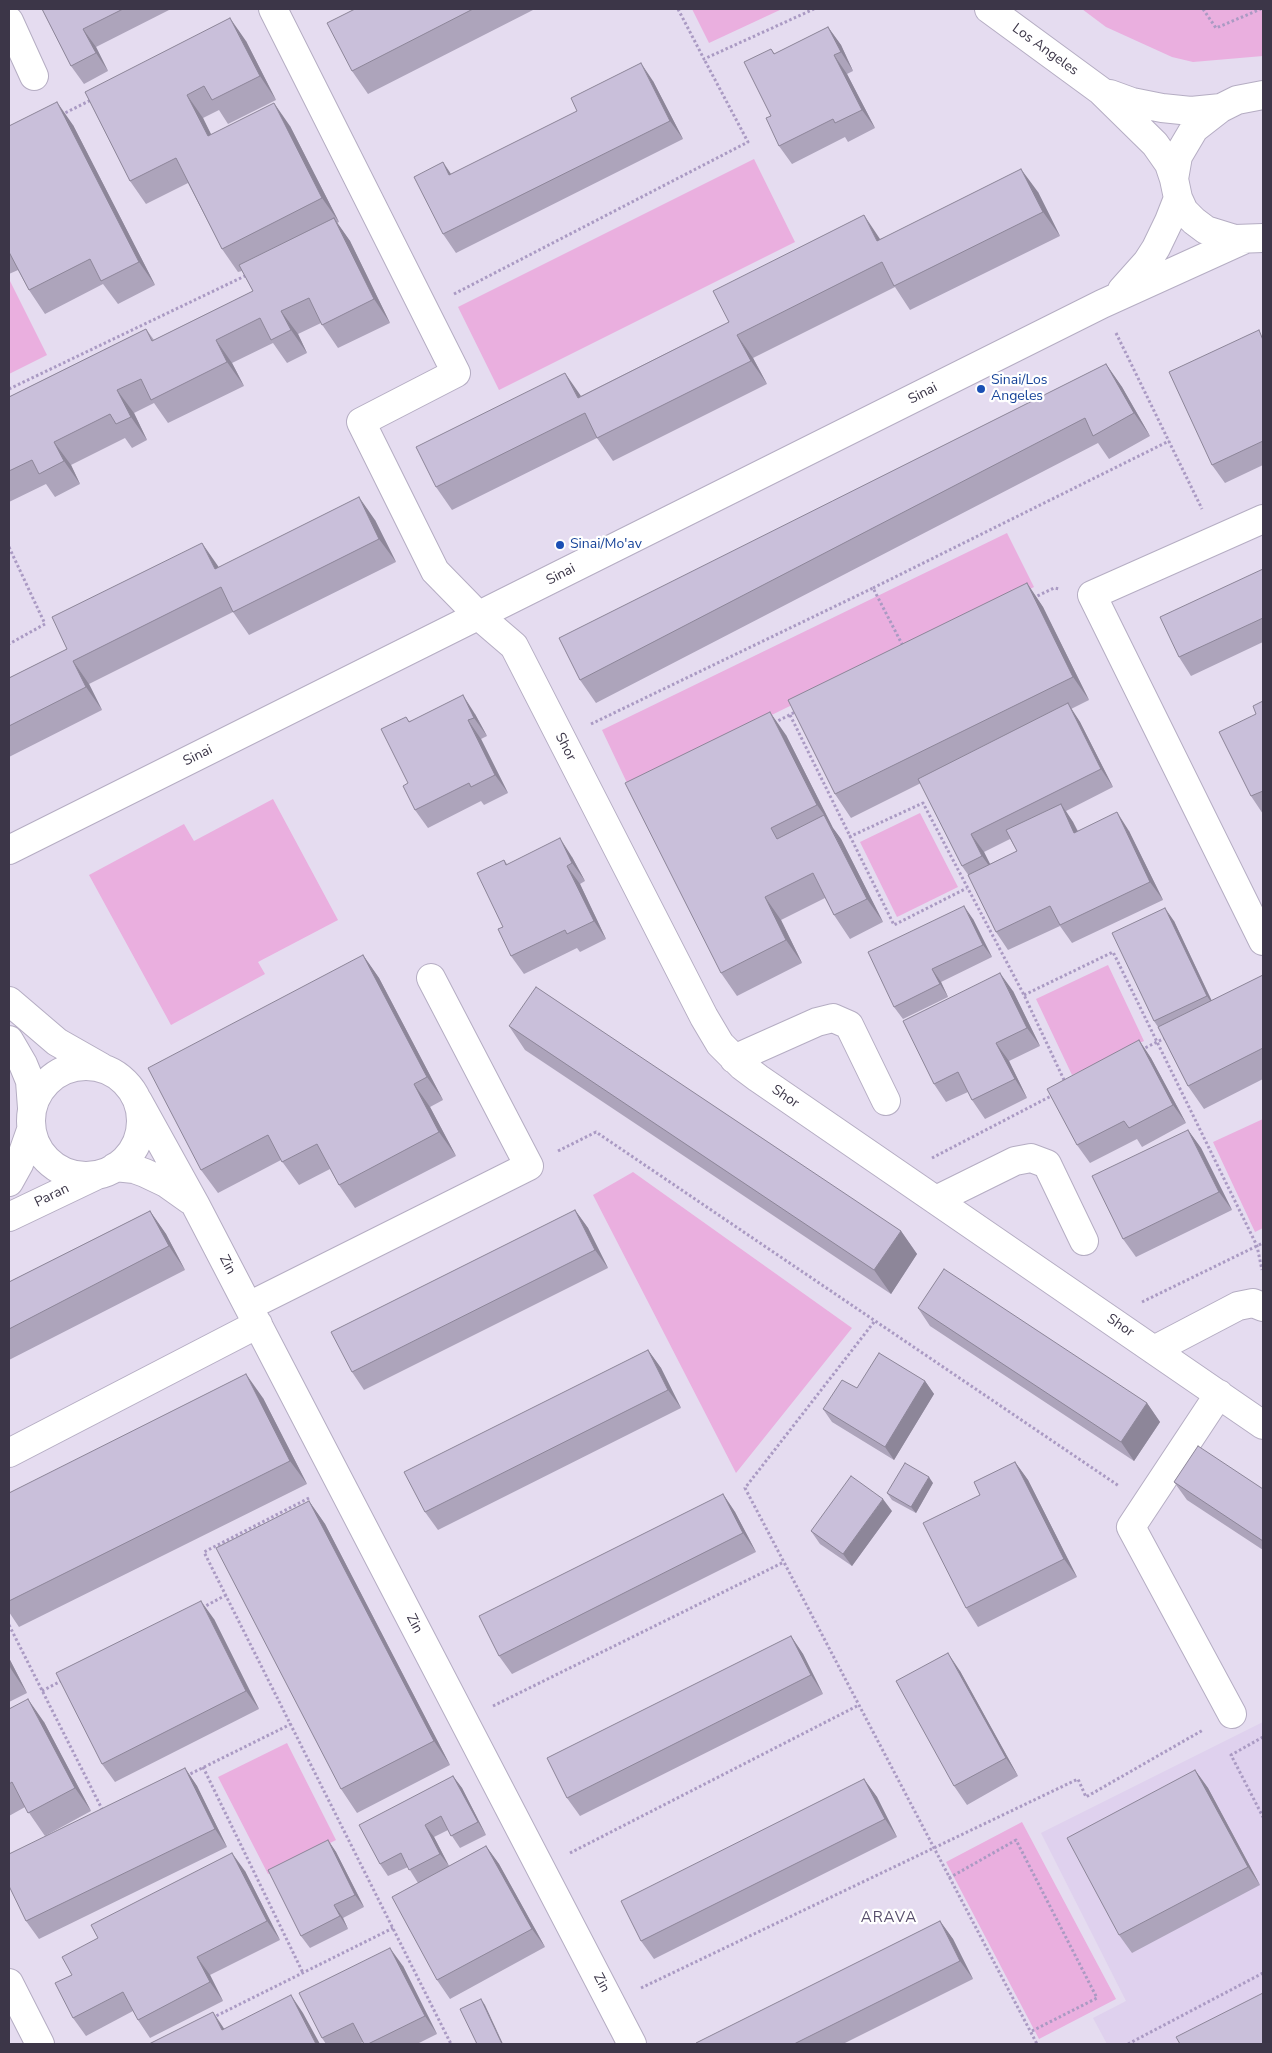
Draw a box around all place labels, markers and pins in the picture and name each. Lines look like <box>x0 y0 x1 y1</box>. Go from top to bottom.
place label: Sinai/Los Angeles <box>991 373 1047 406</box>
marker: Sinai/Los Angeles <box>975 383 987 395</box>
place label: Sinai/Mo'av <box>570 537 642 553</box>
marker: Sinai/Mo'av <box>554 539 566 551</box>

